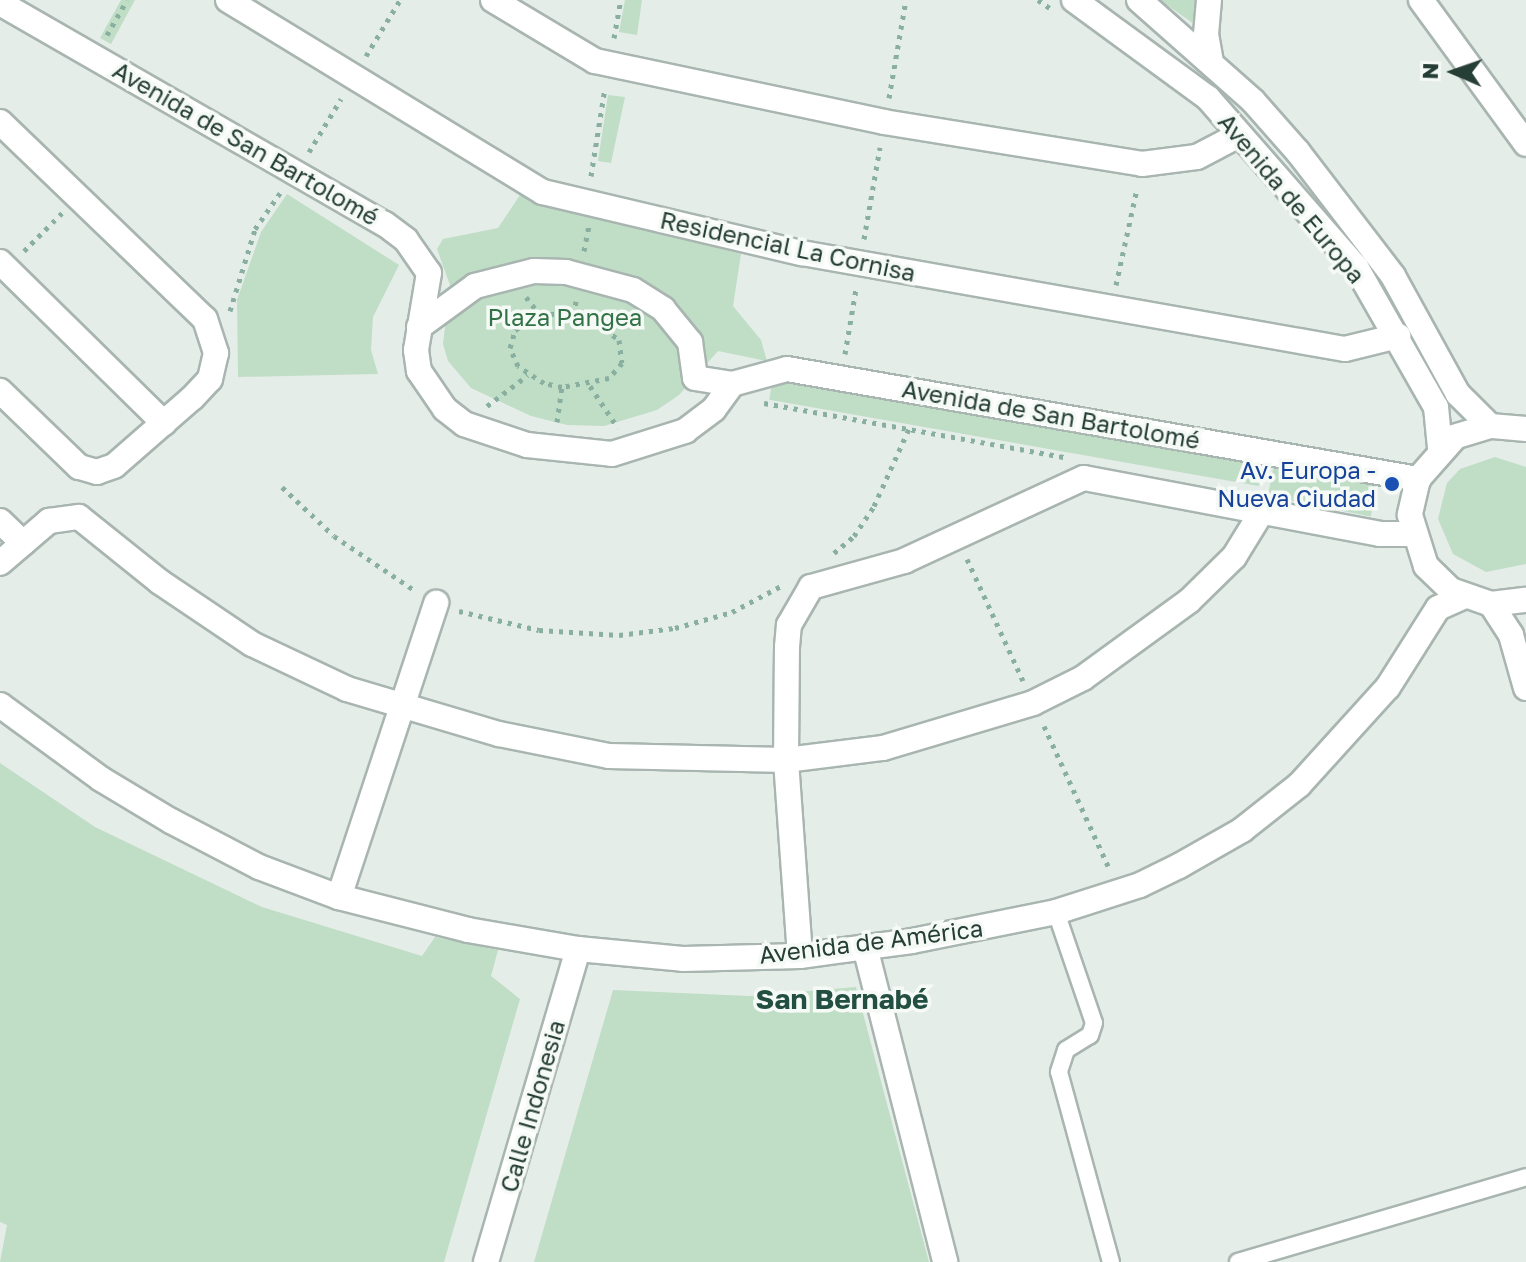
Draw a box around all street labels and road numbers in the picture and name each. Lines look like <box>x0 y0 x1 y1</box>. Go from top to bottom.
street label: Avenida de San Bartolomé <box>108 55 384 231</box>
street label: Avenida de Europa <box>1213 107 1371 289</box>
street label: Residencial La Cornisa <box>658 205 918 287</box>
street label: Avenida de San Bartolomé <box>900 374 1202 454</box>
street label: Avenida de América <box>757 913 985 969</box>
street label: Calle Indonesia <box>494 1017 570 1195</box>

